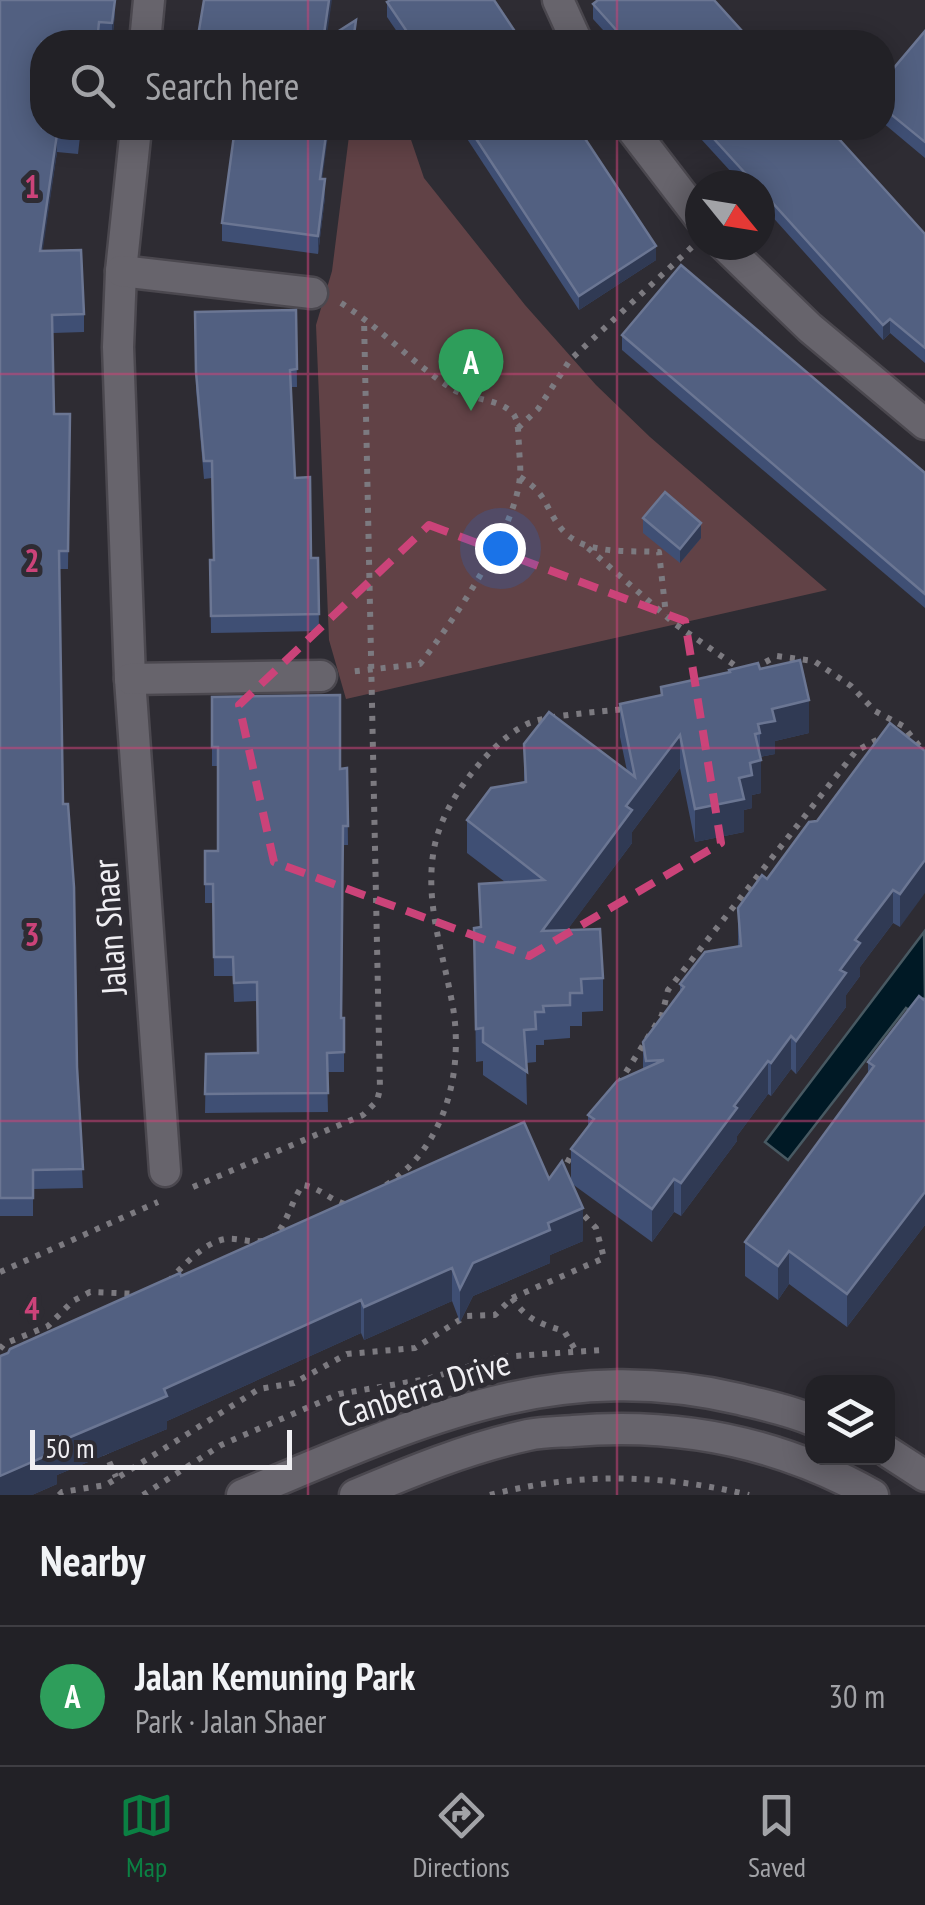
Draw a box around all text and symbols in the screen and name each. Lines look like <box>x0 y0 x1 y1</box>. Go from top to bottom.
search box <box>30 30 895 140</box>
icon: search <box>65 58 120 113</box>
text: Search here <box>145 61 299 110</box>
text: 1 <box>24 165 40 207</box>
north arrow <box>685 170 775 260</box>
pin: A <box>438 328 504 411</box>
your location <box>475 523 526 574</box>
text: 2 <box>24 539 40 581</box>
street label: Jalan Shaer <box>81 857 137 997</box>
text: 3 <box>24 913 40 955</box>
text: 4 <box>24 1287 40 1329</box>
street label: Canberra Drive <box>332 1339 516 1438</box>
map controls <box>805 1375 895 1465</box>
button: layers <box>805 1375 895 1465</box>
scale bar <box>30 1425 292 1470</box>
text: 50 m <box>45 1429 94 1466</box>
text: Nearby <box>40 1533 145 1588</box>
text: Jalan Kemuning Park <box>135 1651 415 1700</box>
text: A <box>64 1675 81 1717</box>
text: 30 m <box>829 1675 885 1717</box>
text: Park · Jalan Shaer <box>135 1700 326 1742</box>
tab: Map <box>119 1788 174 1885</box>
tab: Directions <box>412 1788 510 1885</box>
tab: Saved <box>748 1788 806 1885</box>

